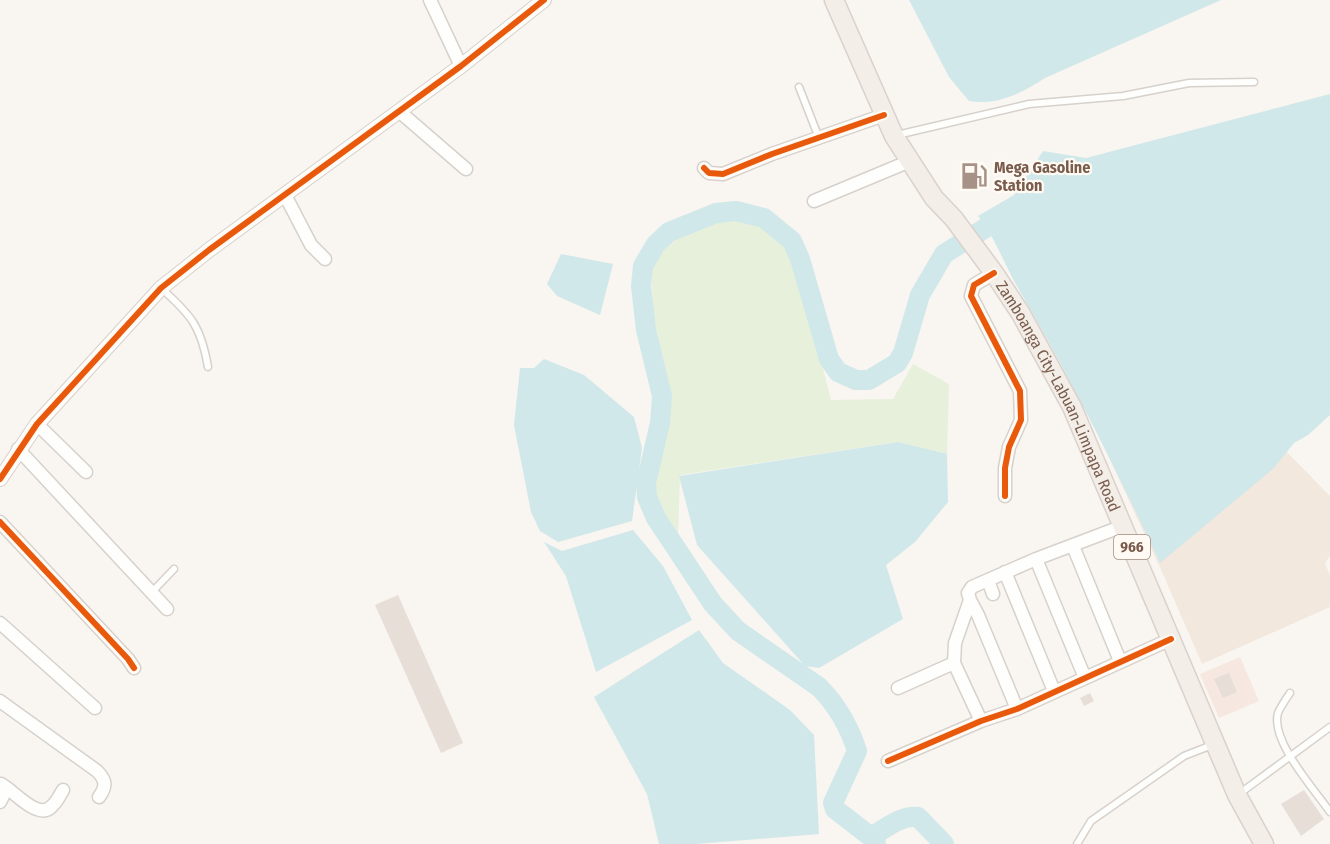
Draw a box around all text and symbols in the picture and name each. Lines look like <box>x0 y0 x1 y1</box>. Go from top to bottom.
place label: Mega Gasoline Station <box>994 158 1090 195</box>
fuel station icon: Mega Gasoline Station <box>959 161 989 191</box>
street label: Zamboanga City-Labuan-Limpapa Road <box>992 277 1125 514</box>
road number: 966 <box>1114 535 1150 559</box>

